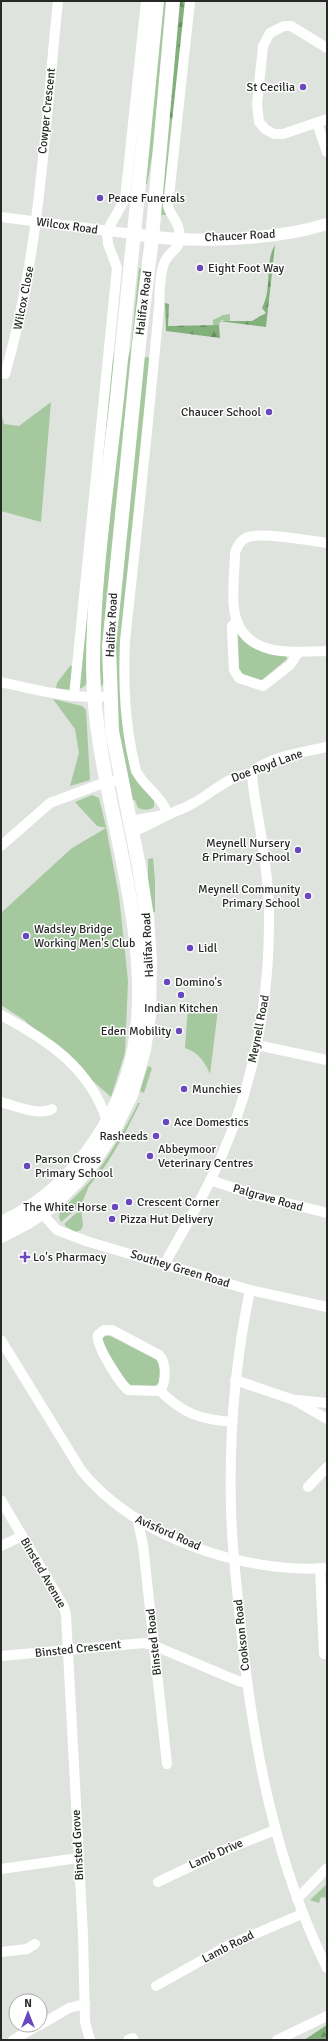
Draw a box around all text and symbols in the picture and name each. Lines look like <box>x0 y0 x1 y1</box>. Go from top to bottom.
street label: Cowper Crescent <box>35 67 59 155</box>
place label: St Cecilia <box>246 80 295 95</box>
marker: St Cecilia <box>298 82 308 92</box>
place label: Peace Funerals <box>108 191 185 206</box>
marker: Peace Funerals <box>95 193 105 203</box>
street label: Wilcox Road <box>35 214 99 238</box>
street label: Chaucer Road <box>204 227 276 245</box>
place label: Eight Foot Way <box>208 261 285 276</box>
marker: Eight Foot Way <box>195 263 205 273</box>
street label: Wilcox Close <box>10 265 38 331</box>
street label: Halifax Road <box>133 270 155 336</box>
place label: Chaucer School <box>181 405 261 420</box>
marker: Chaucer School <box>264 407 274 417</box>
street label: Halifax Road <box>103 592 121 658</box>
street label: Doe Royd Lane <box>229 746 305 786</box>
place label: Meynell Nursery & Primary School <box>202 836 290 865</box>
marker: Meynell Nursery & Primary School <box>293 845 303 855</box>
place label: Meynell Community Primary School <box>198 882 300 911</box>
marker: Meynell Community Primary School <box>303 891 313 901</box>
street label: Halifax Road <box>139 912 157 978</box>
place label: Wadsley Bridge Working Men's Club <box>34 922 135 951</box>
marker: Wadsley Bridge Working Men's Club <box>21 931 31 941</box>
place label: Lidl <box>198 941 218 956</box>
marker: Lidl <box>185 943 195 953</box>
place label: Domino's <box>175 975 222 990</box>
marker: Domino's <box>162 977 172 987</box>
marker: Indian Kitchen <box>176 990 186 1000</box>
street label: Meynell Road <box>245 994 273 1064</box>
place label: Indian Kitchen <box>144 1001 218 1016</box>
place label: Eden Mobility <box>101 1024 171 1039</box>
marker: Eden Mobility <box>174 1026 184 1036</box>
place label: Munchies <box>192 1082 242 1097</box>
marker: Munchies <box>179 1084 189 1094</box>
place label: Ace Domestics <box>174 1115 249 1130</box>
marker: Ace Domestics <box>161 1117 171 1127</box>
place label: Rasheeds <box>99 1129 148 1144</box>
marker: Rasheeds <box>151 1131 161 1141</box>
place label: Abbeymoor Veterinary Centres <box>158 1142 253 1171</box>
marker: Abbeymoor Veterinary Centres <box>145 1151 155 1161</box>
place label: Parson Cross Primary School <box>35 1152 113 1181</box>
marker: Parson Cross Primary School <box>22 1161 32 1171</box>
street label: Palgrave Road <box>231 1181 305 1215</box>
place label: Crescent Corner <box>137 1195 220 1210</box>
marker: Crescent Corner <box>124 1197 134 1207</box>
place label: The White Horse <box>23 1200 107 1215</box>
marker: The White Horse <box>110 1202 120 1212</box>
place label: Pizza Hut Delivery <box>120 1212 213 1227</box>
marker: Pizza Hut Delivery <box>107 1214 117 1224</box>
street label: Southey Green Road <box>129 1247 231 1291</box>
place label: Lo's Pharmacy <box>33 1250 107 1265</box>
marker: Lo's Pharmacy <box>20 1252 30 1262</box>
street label: Avisford Road <box>133 1512 203 1554</box>
street label: Binsted Avenue <box>17 1535 69 1611</box>
street label: Cookson Road <box>231 1598 253 1672</box>
street label: Binsted Road <box>143 1608 165 1676</box>
street label: Binsted Crescent <box>34 1637 122 1661</box>
street label: Binsted Grove <box>69 1809 87 1881</box>
street label: Lamb Drive <box>187 1835 245 1873</box>
street label: Lamb Road <box>199 1928 257 1966</box>
north arrow <box>8 1993 48 2033</box>
text: N <box>24 1997 32 2010</box>

